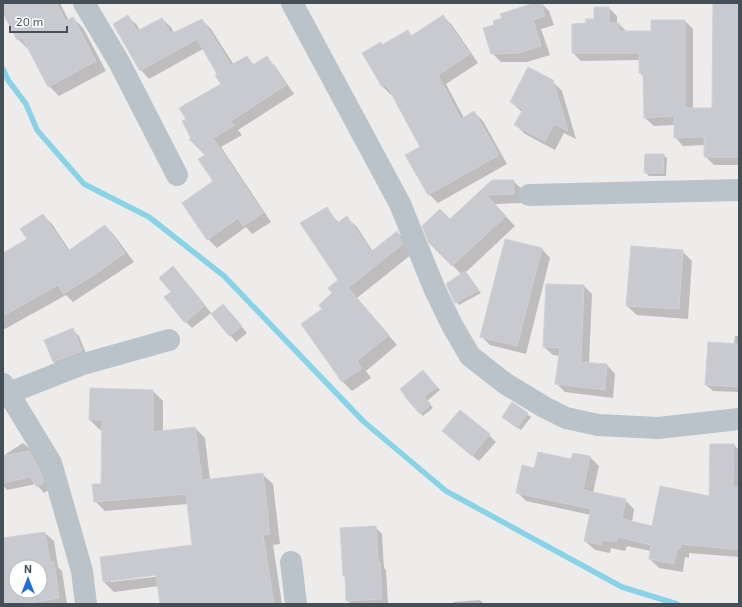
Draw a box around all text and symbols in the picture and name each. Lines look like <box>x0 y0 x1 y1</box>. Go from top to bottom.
scale bar <box>10 8 67 34</box>
text: 20 m <box>16 14 43 28</box>
north arrow <box>8 559 48 599</box>
text: N <box>24 562 32 575</box>

